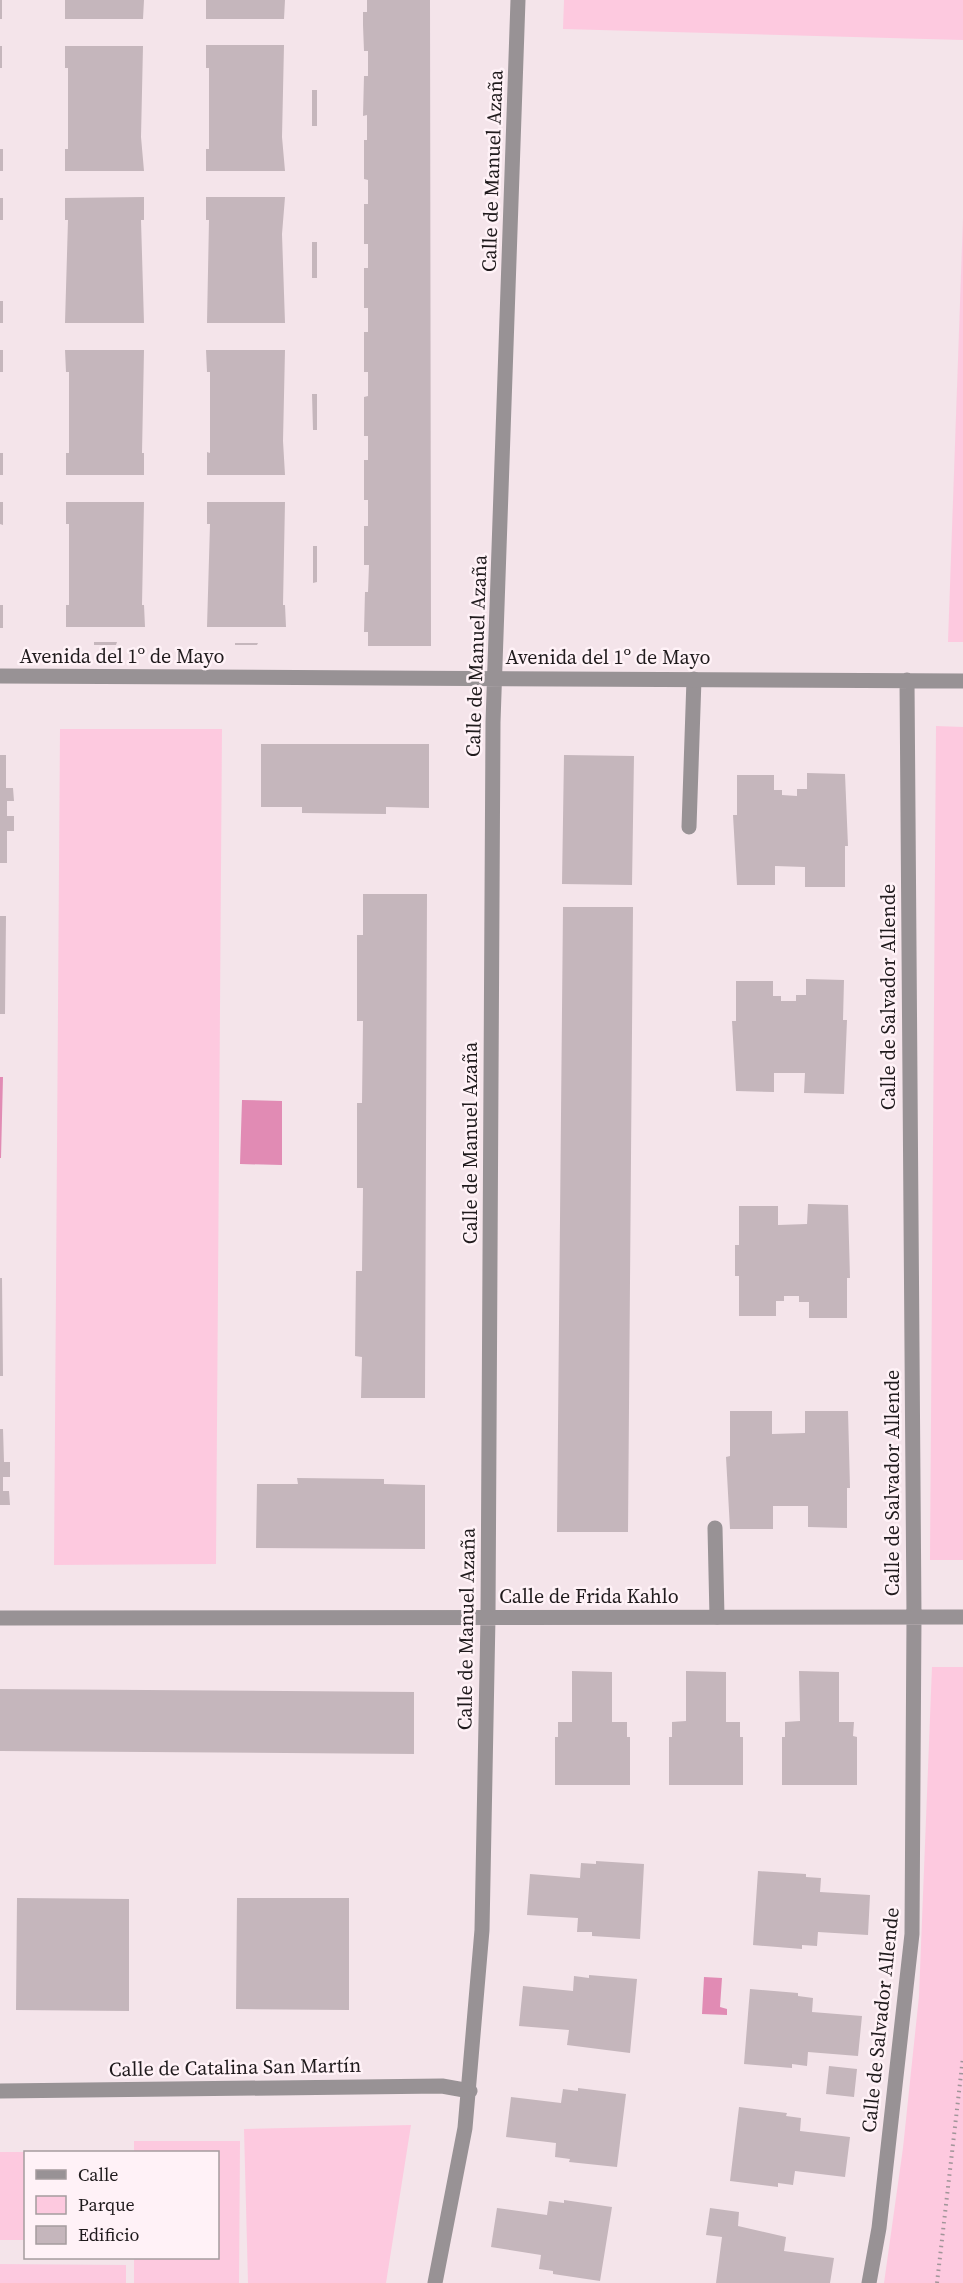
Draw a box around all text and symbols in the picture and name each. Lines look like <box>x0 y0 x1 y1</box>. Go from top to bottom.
street label: Calle de Manuel Azaña <box>474 69 510 273</box>
street label: Calle de Manuel Azaña <box>458 554 494 758</box>
street label: Avenida del 1º de Mayo <box>20 642 224 670</box>
street label: Avenida del 1º de Mayo <box>506 643 710 671</box>
street label: Calle de Salvador Allende <box>874 884 902 1110</box>
street label: Calle de Manuel Azaña <box>456 1041 484 1244</box>
street label: Calle de Salvador Allende <box>878 1370 906 1596</box>
street label: Calle de Manuel Azaña <box>450 1527 482 1730</box>
street label: Calle de Frida Kahlo <box>499 1582 679 1610</box>
street label: Calle de Salvador Allende <box>854 1906 906 2134</box>
street label: Calle de Catalina San Martín <box>109 2051 361 2083</box>
legend <box>24 2151 219 2259</box>
text: Calle <box>78 2162 118 2187</box>
text: Parque <box>78 2192 135 2217</box>
text: Edificio <box>78 2222 139 2247</box>

